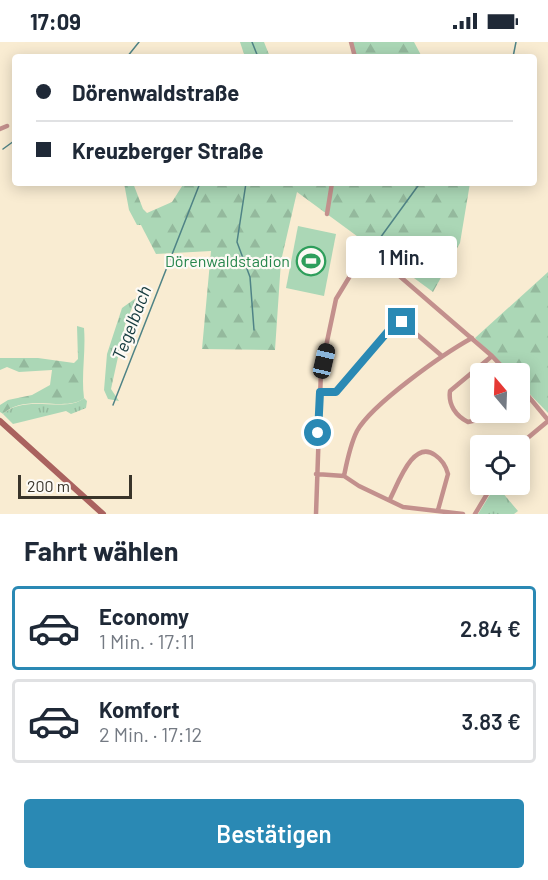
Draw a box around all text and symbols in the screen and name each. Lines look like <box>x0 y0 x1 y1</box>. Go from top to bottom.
text: 17:09 <box>30 8 81 34</box>
text: Dörenwaldstraße <box>72 79 239 105</box>
text: Kreuzberger Straße <box>72 137 263 163</box>
callout: 1 Min. <box>346 235 458 277</box>
sports icon: Dörenwaldstadion <box>295 245 327 277</box>
text: 1 Min. <box>378 245 425 269</box>
place label: Dörenwaldstadion <box>165 251 290 270</box>
water label: Tegelbach <box>107 282 155 363</box>
route end <box>388 308 415 335</box>
car <box>311 341 337 381</box>
north arrow <box>470 363 530 423</box>
map controls <box>470 363 530 495</box>
route start <box>304 419 331 446</box>
button: locate <box>470 435 530 495</box>
scale bar <box>18 472 132 499</box>
text: 200 m <box>27 476 70 495</box>
text: Fahrt wählen <box>24 534 179 566</box>
icon: car <box>27 601 81 655</box>
text: Economy <box>99 603 189 629</box>
text: 2.84 € <box>460 615 521 641</box>
text: 1 Min. · 17:11 <box>99 629 195 653</box>
icon: car <box>27 694 81 748</box>
text: Komfort <box>99 696 180 722</box>
text: 3.83 € <box>462 708 521 734</box>
text: 2 Min. · 17:12 <box>99 722 202 746</box>
button: Bestätigen <box>24 799 524 868</box>

